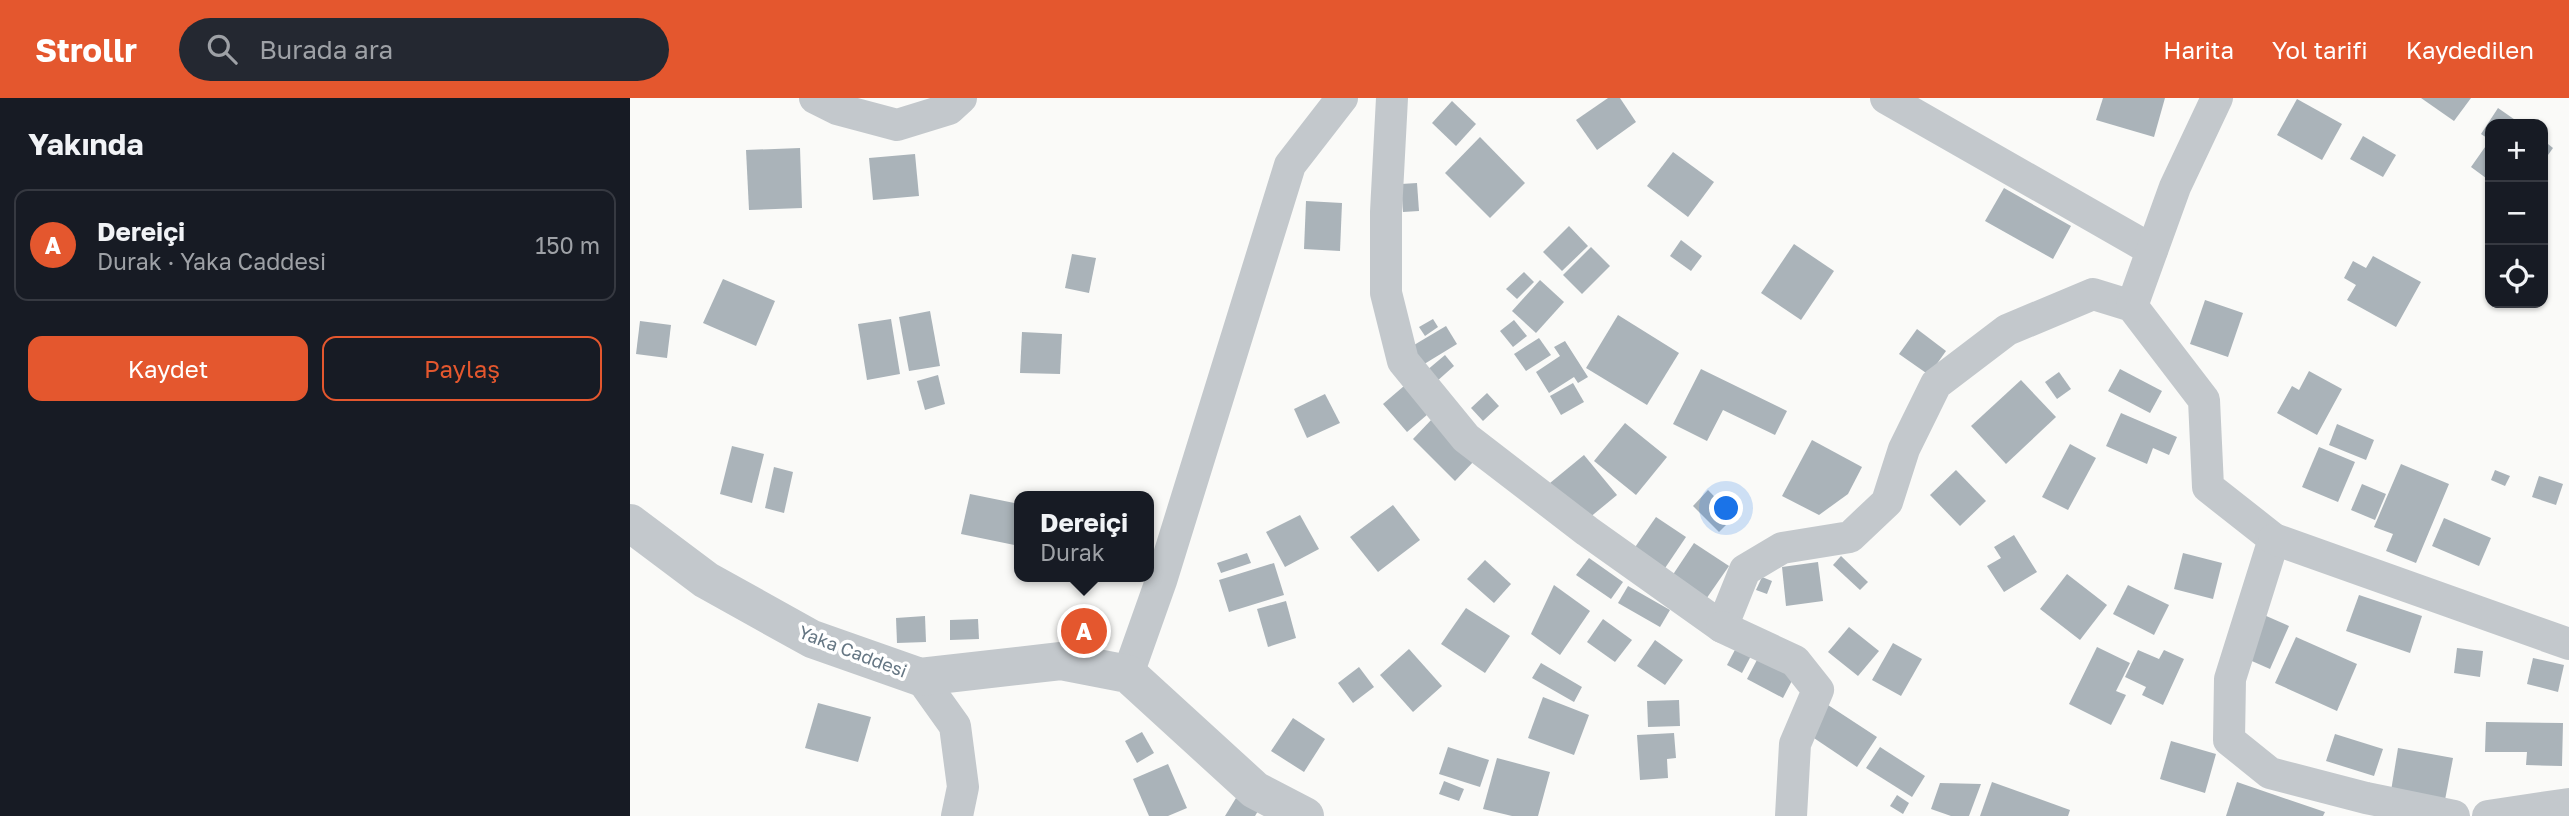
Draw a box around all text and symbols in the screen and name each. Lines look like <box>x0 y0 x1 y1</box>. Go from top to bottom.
search box <box>179 18 669 81</box>
text: Strollr <box>35 30 137 69</box>
icon: search <box>203 30 241 68</box>
text: Burada ara <box>259 34 393 65</box>
text: Harita <box>2163 35 2234 64</box>
text: Yol tarifi <box>2272 35 2368 64</box>
text: Kaydedilen <box>2406 35 2534 64</box>
map controls <box>2485 119 2548 308</box>
button: + <box>2485 119 2548 182</box>
text: Yakında <box>28 126 144 162</box>
button: − <box>2485 182 2548 245</box>
text: Dereiçi <box>97 216 185 247</box>
text: A <box>45 231 61 259</box>
text: 150 m <box>535 231 600 259</box>
button: locate <box>2485 245 2548 308</box>
text: Durak · Yaka Caddesi <box>97 247 326 275</box>
button: Kaydet <box>28 336 308 401</box>
button: Paylaş <box>322 336 602 401</box>
popup <box>1014 491 1154 582</box>
your location <box>1709 491 1743 525</box>
text: Dereiçi <box>1040 507 1128 538</box>
text: Durak <box>1040 538 1105 566</box>
pin: A <box>1061 605 1107 657</box>
street label: Yaka Caddesi <box>796 620 910 682</box>

